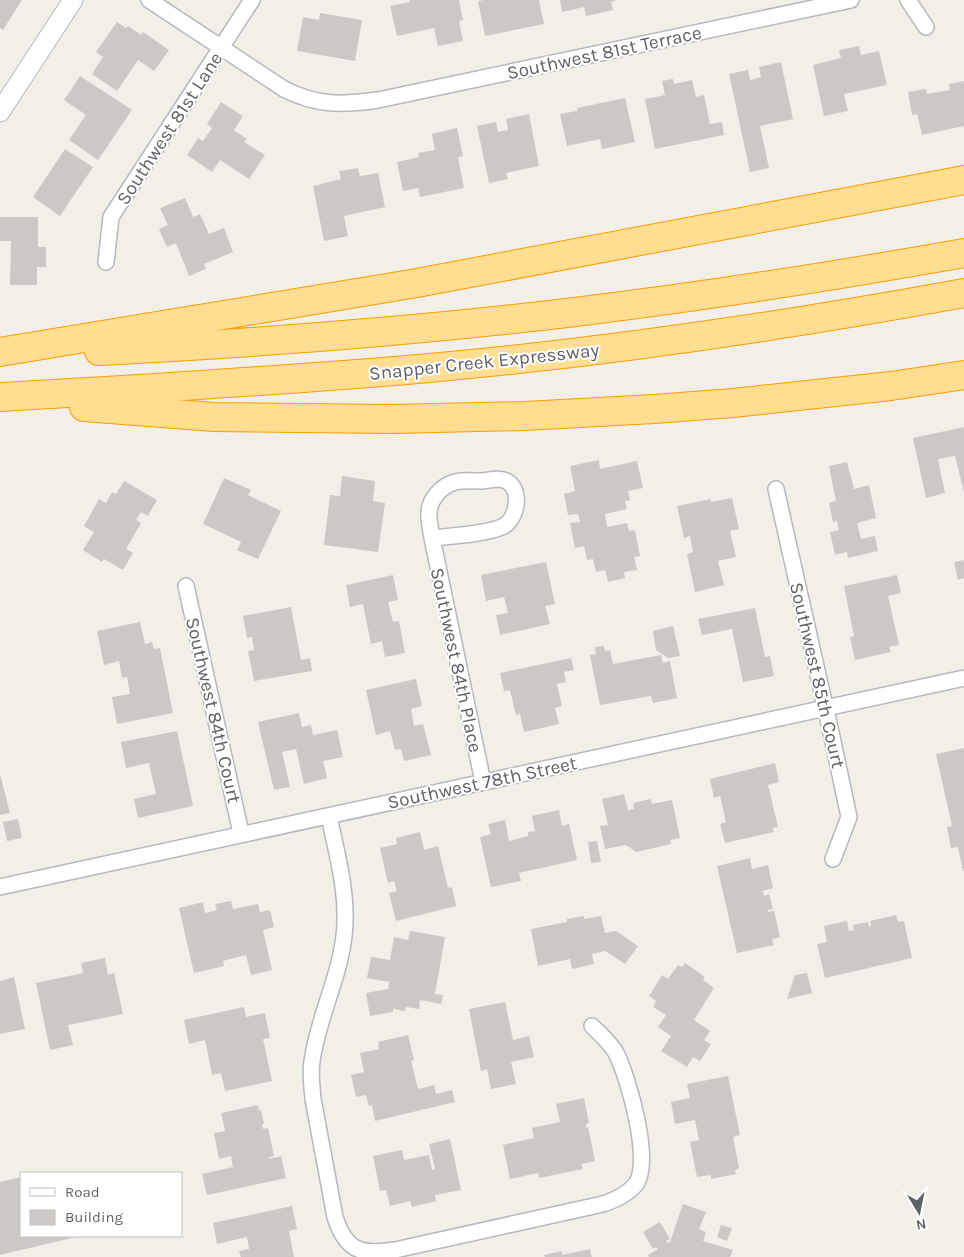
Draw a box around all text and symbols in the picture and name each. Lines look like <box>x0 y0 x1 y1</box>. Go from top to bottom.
street label: Southwest 81st Terrace <box>505 22 703 84</box>
street label: Southwest 81st Lane <box>112 48 227 209</box>
street label: Snapper Creek Expressway <box>368 339 600 385</box>
street label: Southwest 84th Place <box>426 566 486 755</box>
street label: Southwest 85th Court <box>785 580 849 770</box>
street label: Southwest 84th Court <box>181 615 245 805</box>
street label: Southwest 78th Street <box>386 752 579 814</box>
legend <box>20 1172 182 1237</box>
text: Road <box>65 1183 100 1201</box>
north arrow <box>894 1187 944 1237</box>
text: Building <box>65 1208 123 1226</box>
text: N <box>915 1215 928 1234</box>

